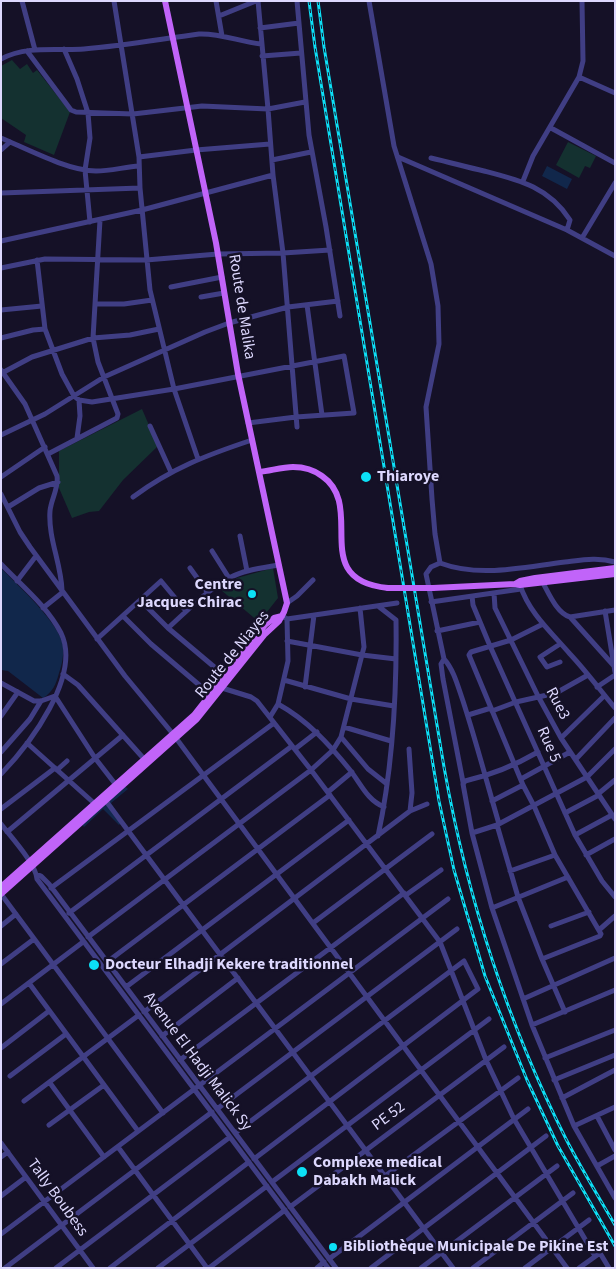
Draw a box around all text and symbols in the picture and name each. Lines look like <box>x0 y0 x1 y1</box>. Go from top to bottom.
street label: Route de Malika <box>223 253 259 361</box>
place label: Thiaroye <box>377 467 439 487</box>
marker: Thiaroye <box>359 470 373 484</box>
place label: Centre Jacques Chirac <box>137 575 242 613</box>
marker: Centre Jacques Chirac <box>246 588 258 600</box>
street label: Route de Niayes <box>192 607 274 703</box>
street label: Rue3 <box>541 685 573 723</box>
street label: Rue 5 <box>532 724 564 766</box>
place label: Docteur Elhadji Kekere traditionnel <box>105 955 353 975</box>
marker: Docteur Elhadji Kekere traditionnel <box>87 958 101 972</box>
street label: Avenue El Hadji Malick Sy <box>139 989 255 1135</box>
street label: PE 52 <box>369 1098 409 1136</box>
place label: Complexe medical Dabakh Malick <box>313 1153 442 1191</box>
street label: Tally Boubess <box>22 1155 92 1241</box>
marker: Complexe medical Dabakh Malick <box>295 1165 309 1179</box>
place label: Bibliothèque Municipale De Pikine Est <box>343 1237 608 1257</box>
marker: Bibliothèque Municipale De Pikine Est <box>327 1241 339 1253</box>

